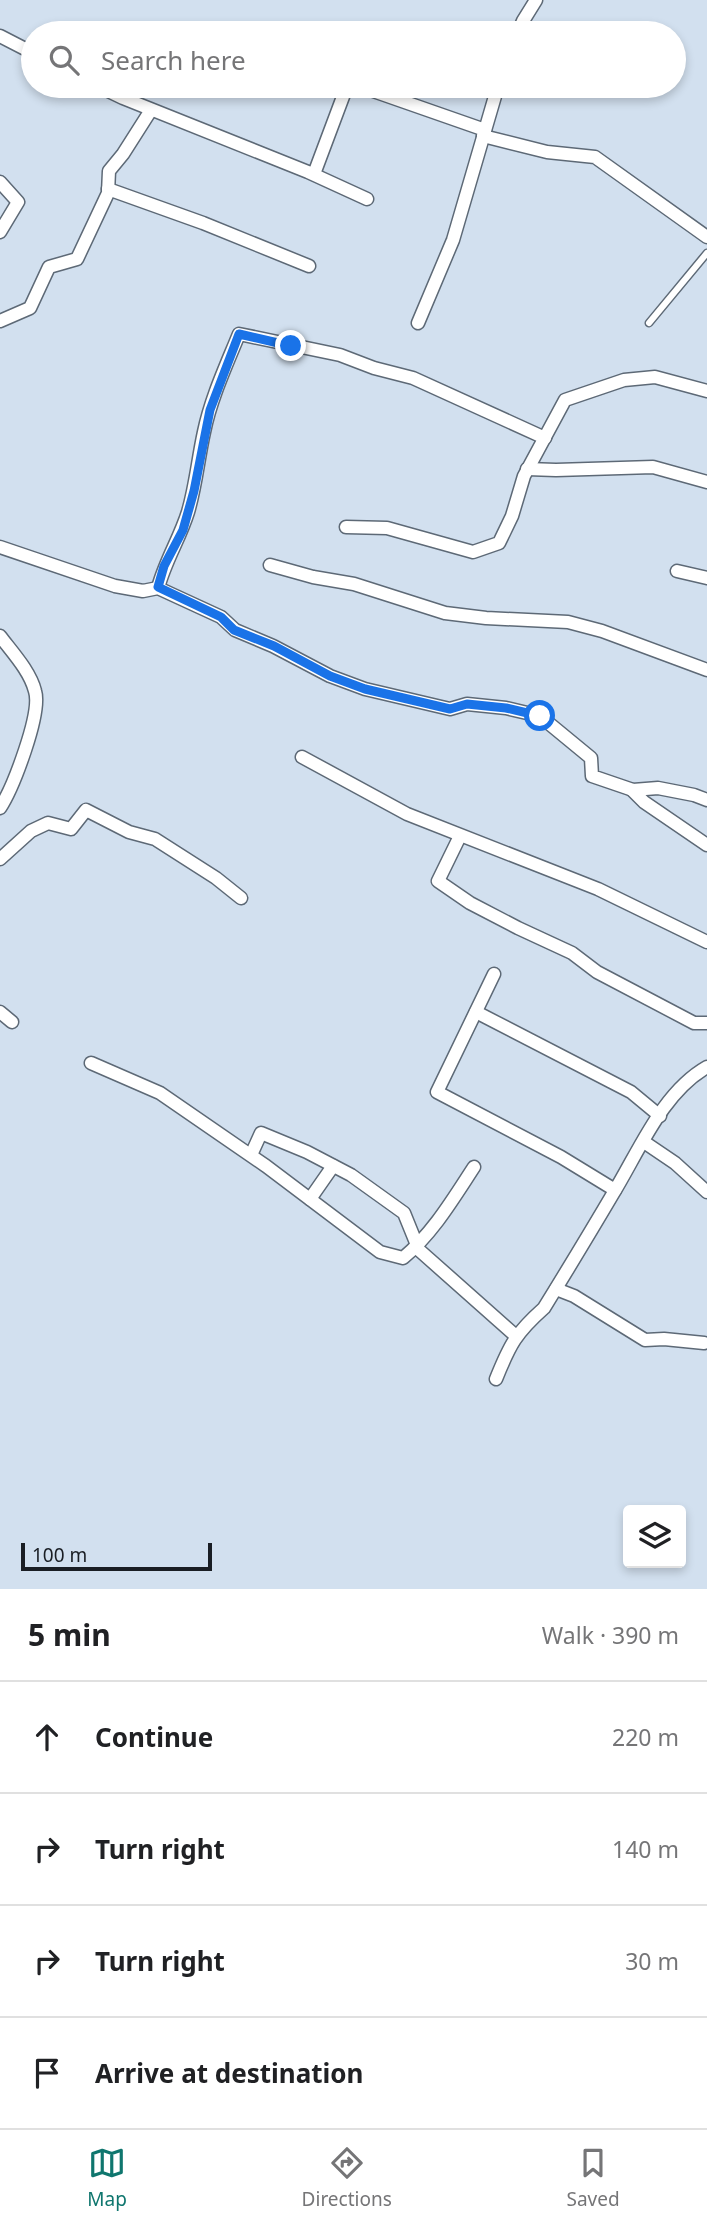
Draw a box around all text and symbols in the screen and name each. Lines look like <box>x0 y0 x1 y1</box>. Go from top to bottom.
search box <box>21 21 686 98</box>
icon: search <box>45 41 83 79</box>
text: Search here <box>101 42 246 78</box>
route end <box>275 330 306 361</box>
route start <box>524 700 555 731</box>
map controls <box>623 1505 686 1568</box>
button: layers <box>623 1505 686 1568</box>
scale bar <box>21 1540 212 1572</box>
text: 100 m <box>32 1542 87 1568</box>
text: 5 min <box>28 1614 111 1655</box>
text: Walk · 390 m <box>542 1619 679 1651</box>
icon: ahead <box>28 1718 66 1756</box>
text: Continue <box>95 1719 213 1755</box>
text: 220 m <box>612 1721 679 1753</box>
icon: right <box>28 1830 66 1868</box>
text: Turn right <box>95 1831 225 1867</box>
text: 140 m <box>612 1833 679 1865</box>
icon: right <box>28 1942 66 1980</box>
text: Turn right <box>95 1943 225 1979</box>
text: 30 m <box>625 1945 679 1977</box>
icon: arrive <box>28 2054 66 2092</box>
text: Arrive at destination <box>95 2055 364 2091</box>
tab: Map <box>87 2144 127 2212</box>
tab: Directions <box>302 2144 392 2212</box>
tab: Saved <box>566 2144 620 2212</box>

